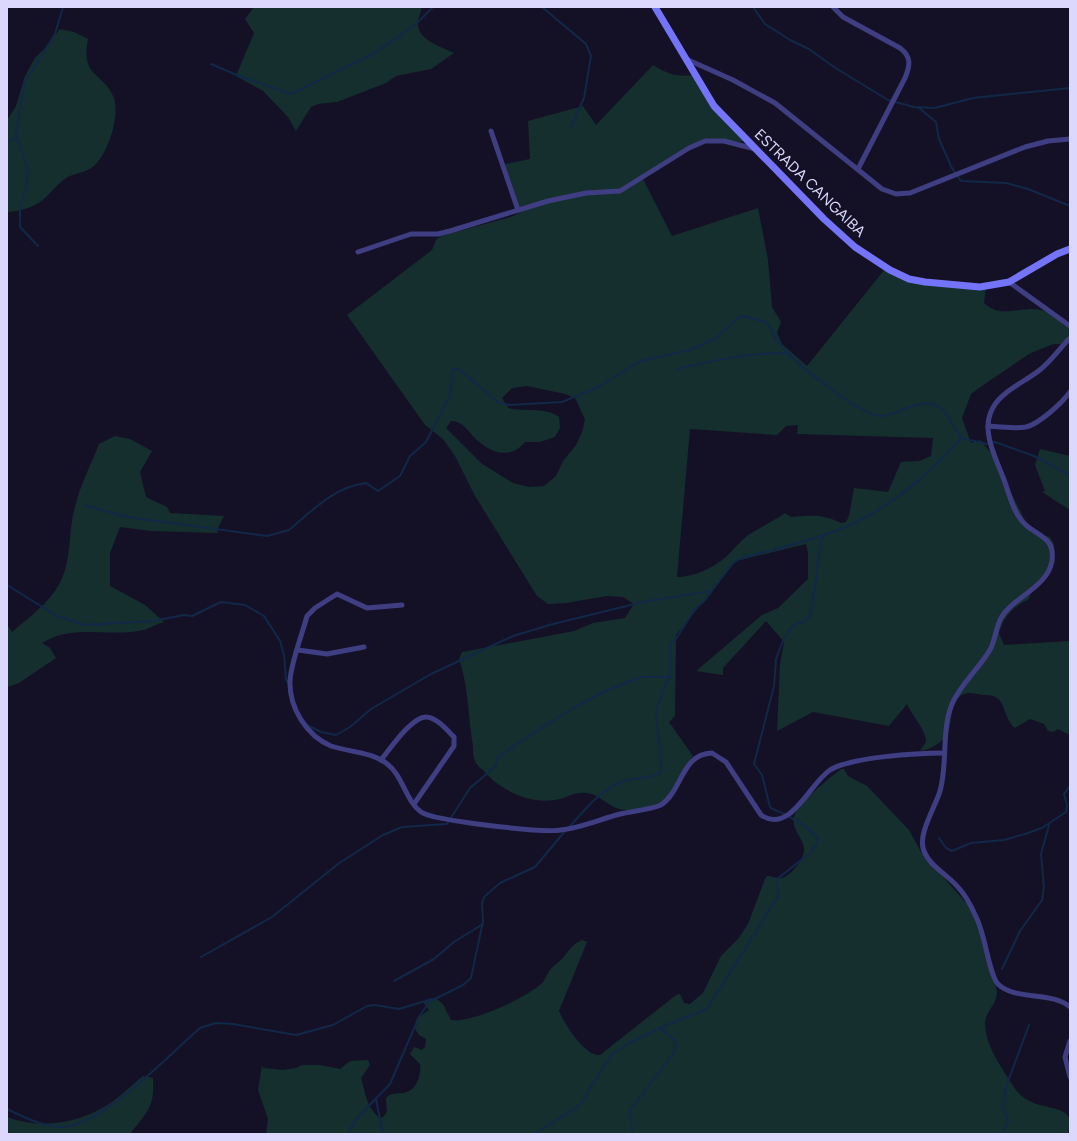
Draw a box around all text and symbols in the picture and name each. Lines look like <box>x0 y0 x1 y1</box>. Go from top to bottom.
street label: ESTRADA CANGAIBA <box>751 125 869 241</box>

